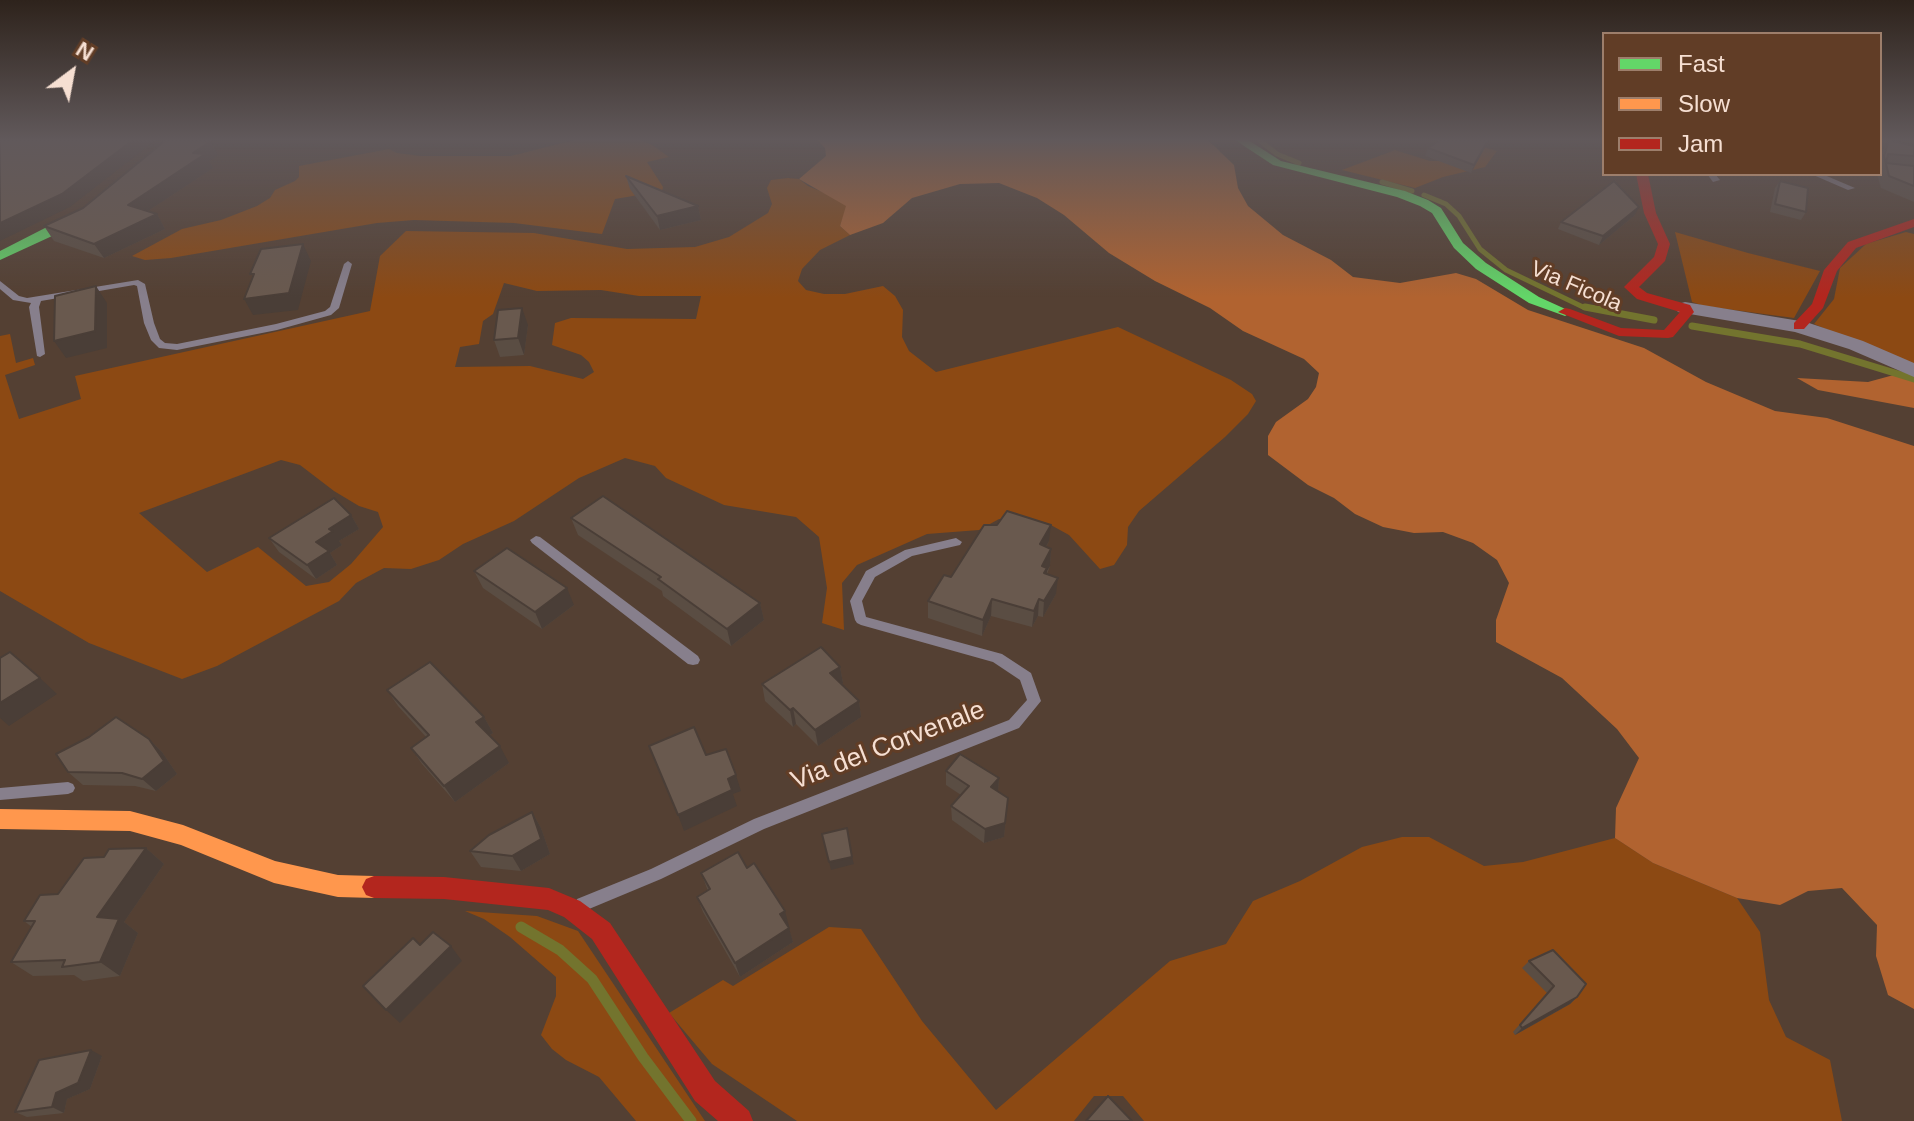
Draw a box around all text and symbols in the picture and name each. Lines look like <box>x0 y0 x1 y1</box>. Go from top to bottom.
north arrow <box>32 32 112 112</box>
legend <box>1602 32 1882 176</box>
text: N <box>72 36 98 66</box>
text: Fast <box>1678 50 1725 77</box>
text: Slow <box>1678 90 1730 117</box>
text: Jam <box>1678 130 1723 157</box>
street label: Via Ficola <box>1527 256 1625 318</box>
street label: Via del Corvenale <box>787 695 989 797</box>

